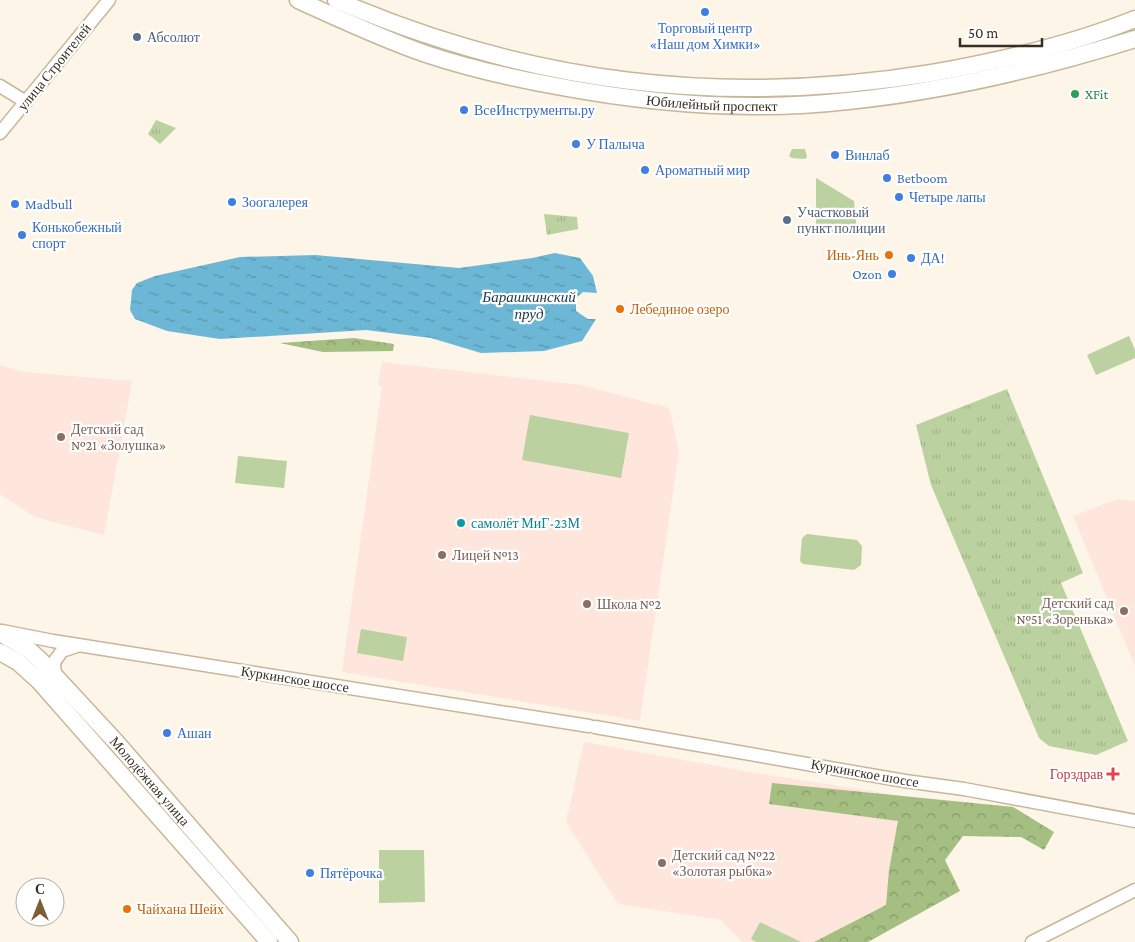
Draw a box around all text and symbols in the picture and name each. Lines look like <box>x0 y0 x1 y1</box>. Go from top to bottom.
marker: Торговый центр «Наш дом Химки» <box>699 6 711 18</box>
scale bar <box>960 15 1042 47</box>
street label: улица Строителей <box>14 20 94 114</box>
place label: Торговый центр «Наш дом Химки» <box>649 20 761 52</box>
text: 50 m <box>968 25 998 41</box>
place label: Абсолют <box>147 29 200 45</box>
marker: Абсолют <box>131 31 143 43</box>
place label: XFit <box>1085 86 1108 102</box>
marker: XFit <box>1069 88 1081 100</box>
street label: Юбилейный проспект <box>645 92 778 114</box>
place label: ВсеИнструменты.ру <box>474 102 595 118</box>
marker: ВсеИнструменты.ру <box>458 104 470 116</box>
place label: У Палыча <box>586 136 645 152</box>
marker: У Палыча <box>570 138 582 150</box>
place label: Винлаб <box>845 147 890 163</box>
marker: Винлаб <box>829 149 841 161</box>
place label: Ароматный мир <box>655 162 750 178</box>
marker: Ароматный мир <box>639 164 651 176</box>
place label: Betboom <box>897 170 948 186</box>
marker: Betboom <box>881 172 893 184</box>
place label: Четыре лапы <box>909 189 986 205</box>
marker: Четыре лапы <box>893 191 905 203</box>
place label: Зоогалерея <box>242 194 309 210</box>
place label: Madbull <box>25 196 73 212</box>
marker: Зоогалерея <box>226 196 238 208</box>
marker: Madbull <box>9 198 21 210</box>
place label: Участковый пункт полиции <box>797 204 886 236</box>
marker: Участковый пункт полиции <box>781 214 793 226</box>
place label: Конькобежный спорт <box>32 219 122 251</box>
marker: Конькобежный спорт <box>16 229 28 241</box>
place label: Инь-Янь <box>827 247 879 263</box>
marker: Инь-Янь <box>883 249 895 261</box>
place label: ДА! <box>921 250 944 266</box>
marker: ДА! <box>905 252 917 264</box>
place label: Ozon <box>852 266 882 282</box>
marker: Ozon <box>886 268 898 280</box>
water label: Барашкинский пруд <box>481 289 576 322</box>
place label: Лебединое озеро <box>630 301 729 317</box>
marker: Лебединое озеро <box>614 303 626 315</box>
place label: Детский сад №21 «Золушка» <box>71 421 166 453</box>
marker: Детский сад №21 «Золушка» <box>55 431 67 443</box>
place label: самолёт МиГ-23М <box>471 515 580 531</box>
marker: самолёт МиГ-23М <box>455 517 467 529</box>
place label: Лицей №13 <box>452 547 519 563</box>
marker: Лицей №13 <box>436 549 448 561</box>
place label: Детский сад №51 «Зоренька» <box>1017 595 1114 627</box>
place label: Школа №2 <box>597 596 662 612</box>
marker: Школа №2 <box>581 598 593 610</box>
marker: Детский сад №51 «Зоренька» <box>1118 605 1130 617</box>
street label: Куркинское шоссе <box>240 663 350 695</box>
place label: Ашан <box>177 725 212 741</box>
marker: Ашан <box>161 727 173 739</box>
street label: Молодёжная улица <box>107 733 194 829</box>
street label: Куркинское шоссе <box>810 756 920 790</box>
place label: Горздрав <box>1050 766 1103 782</box>
marker: Горздрав <box>1107 768 1119 780</box>
place label: Детский сад №22 «Золотая рыбка» <box>672 847 775 879</box>
marker: Детский сад №22 «Золотая рыбка» <box>656 857 668 869</box>
place label: Пятёрочка <box>320 865 383 881</box>
marker: Пятёрочка <box>304 867 316 879</box>
north arrow <box>15 877 65 927</box>
text: С <box>35 881 45 897</box>
place label: Чайхана Шейх <box>137 901 224 917</box>
marker: Чайхана Шейх <box>121 903 133 915</box>

